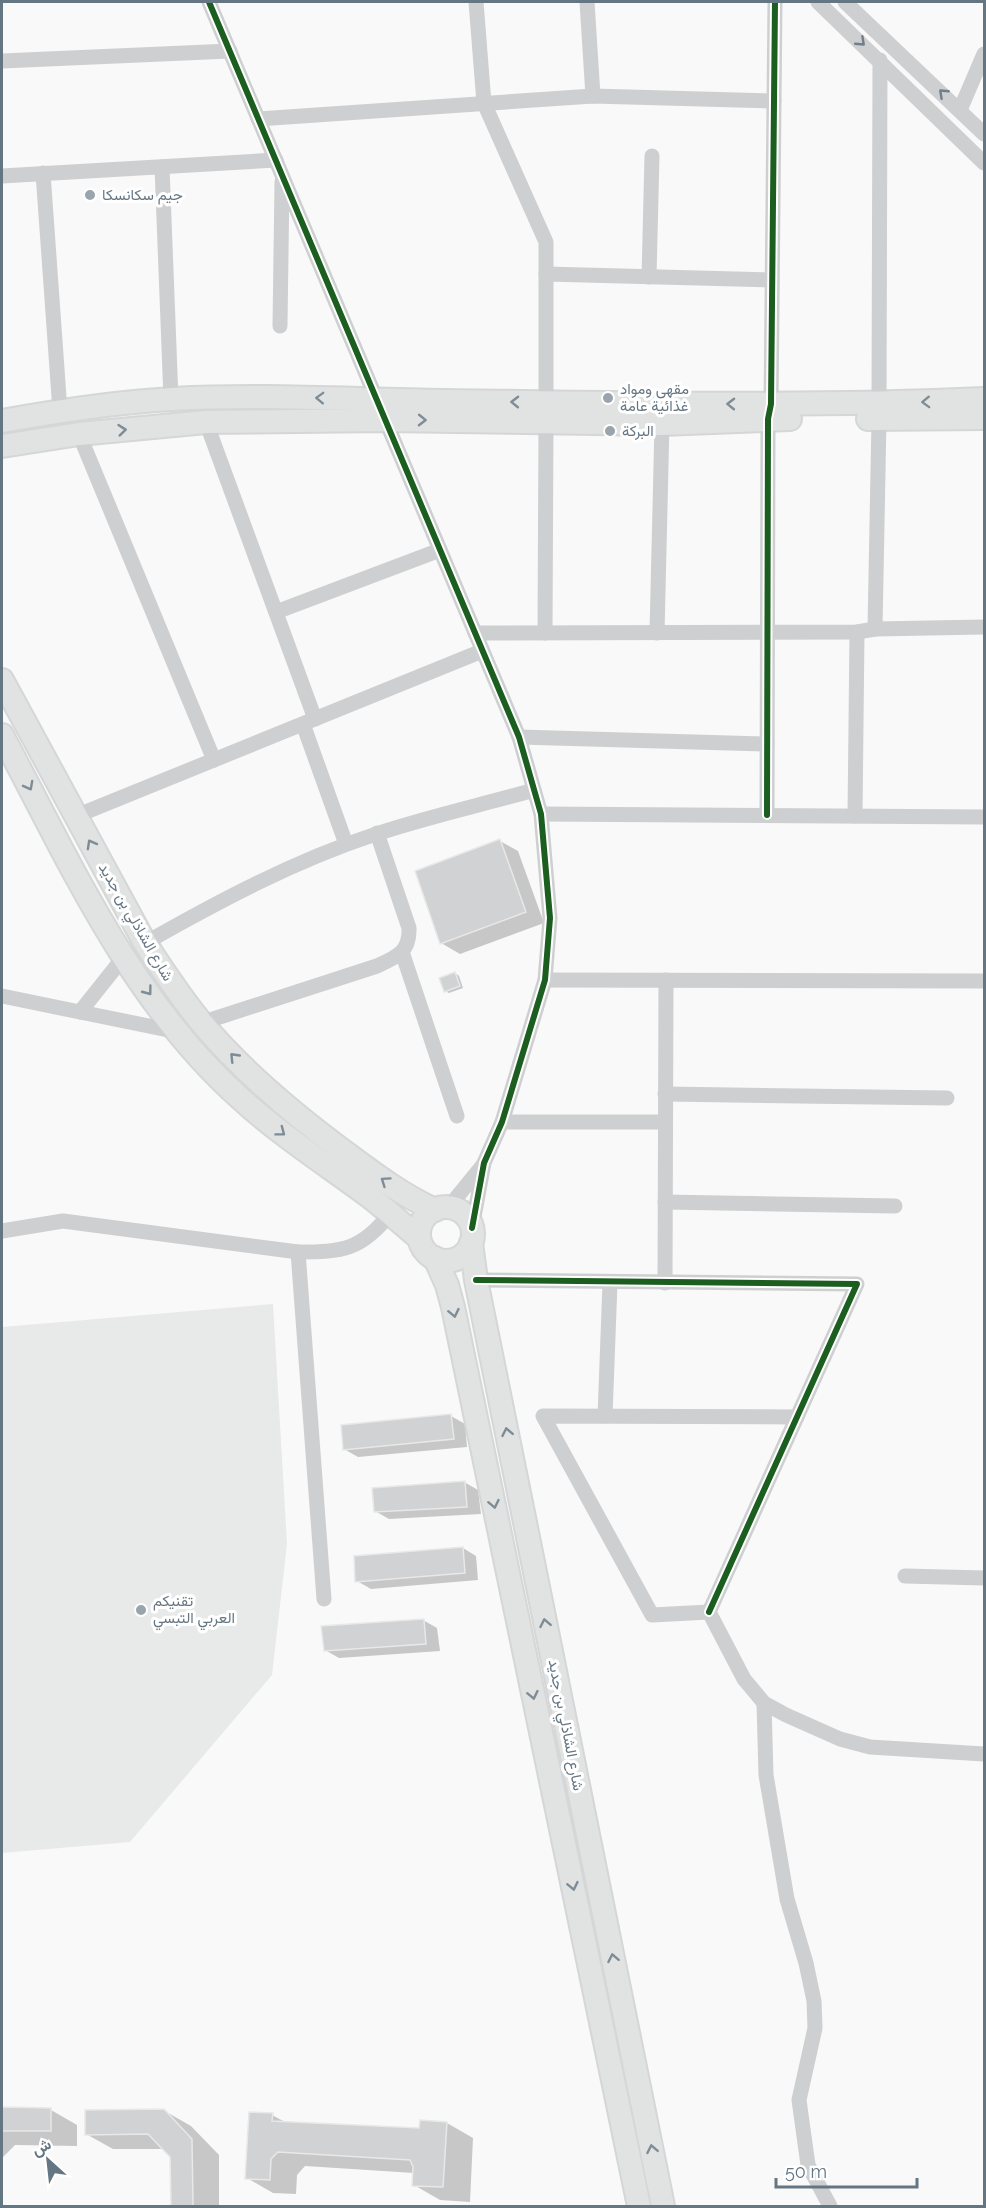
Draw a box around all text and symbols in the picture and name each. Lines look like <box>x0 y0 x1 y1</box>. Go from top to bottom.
one-way arrow <box>854 34 865 45</box>
one-way arrow <box>939 90 950 101</box>
place label: جيم سكانسكا <box>102 186 183 205</box>
marker: جيم سكانسكا <box>83 188 97 202</box>
place label: مقهى ومواد غذائية عامة <box>620 380 689 415</box>
marker: مقهى ومواد غذائية عامة <box>601 391 615 405</box>
one-way arrow <box>316 392 325 404</box>
one-way arrow <box>511 395 520 408</box>
one-way arrow <box>922 395 931 408</box>
one-way arrow <box>727 398 736 410</box>
one-way arrow <box>417 414 426 427</box>
place label: البركة <box>622 422 654 440</box>
one-way arrow <box>117 424 126 436</box>
marker: البركة <box>603 424 617 438</box>
one-way arrow <box>22 780 33 791</box>
one-way arrow <box>87 840 98 850</box>
street label: شارع الشاذلي بن جديد <box>91 860 177 986</box>
one-way arrow <box>140 985 151 996</box>
one-way arrow <box>231 1053 242 1064</box>
one-way arrow <box>275 1125 286 1136</box>
one-way arrow <box>380 1177 391 1188</box>
one-way arrow <box>447 1308 460 1318</box>
one-way arrow <box>501 1427 514 1437</box>
one-way arrow <box>487 1499 500 1509</box>
place label: تقنيكم العربي التبسي <box>153 1592 235 1631</box>
marker: تقنيكم العربي التبسي <box>134 1603 148 1617</box>
one-way arrow <box>539 1618 552 1628</box>
street label: شارع الشاذلي بن جديد <box>541 1658 588 1793</box>
one-way arrow <box>526 1690 539 1700</box>
one-way arrow <box>566 1881 579 1891</box>
one-way arrow <box>608 1953 621 1963</box>
north arrow <box>18 2130 78 2190</box>
text: ش <box>29 2134 54 2160</box>
one-way arrow <box>646 2144 659 2154</box>
scale bar <box>776 2151 917 2189</box>
text: 50 m <box>785 2161 827 2182</box>

